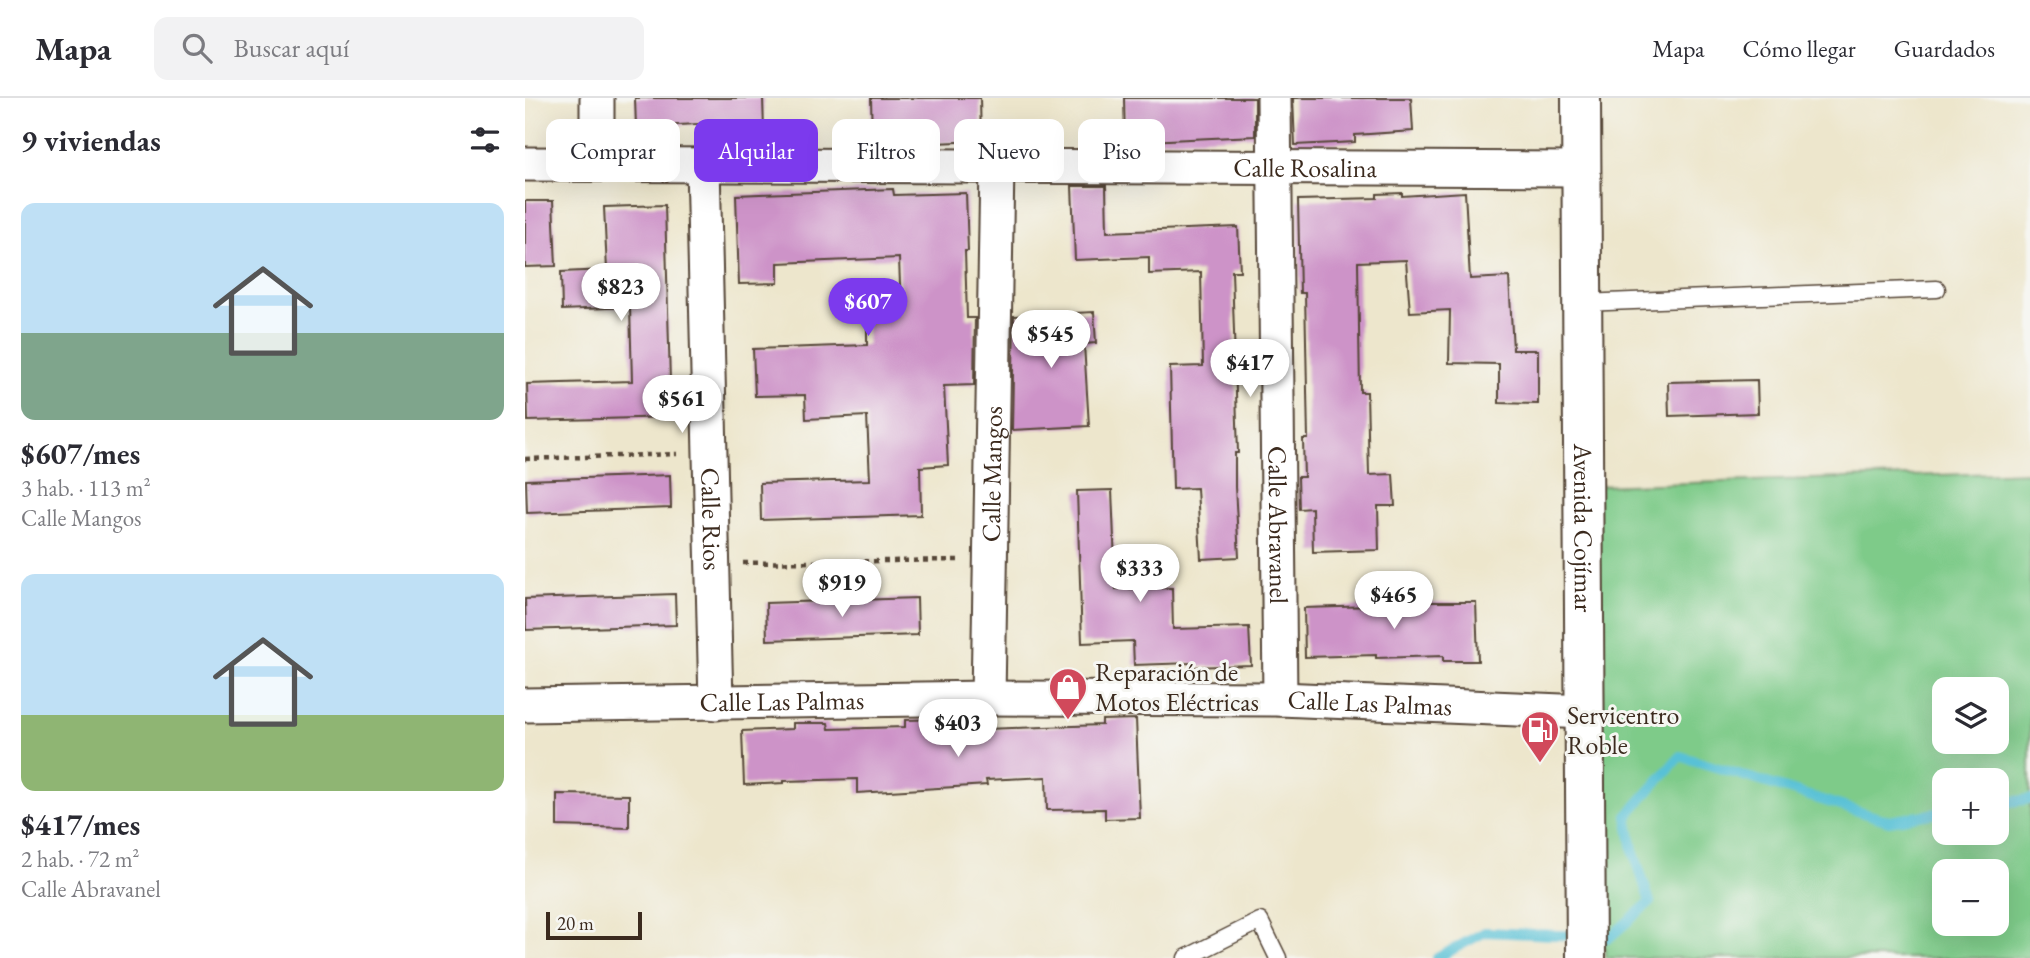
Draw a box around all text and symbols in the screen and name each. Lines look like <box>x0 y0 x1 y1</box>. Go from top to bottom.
search box <box>154 17 644 80</box>
text: Mapa <box>35 27 112 70</box>
icon: search <box>178 29 216 67</box>
text: Buscar aquí <box>234 31 349 65</box>
text: Mapa <box>1652 33 1705 64</box>
text: Cómo llegar <box>1743 33 1856 64</box>
text: Guardados <box>1894 33 1995 64</box>
chip: Comprar <box>546 119 680 182</box>
chip: Alquilar <box>694 119 818 182</box>
chip: Filtros <box>832 119 940 182</box>
chip: Nuevo <box>954 119 1064 182</box>
chip: Piso <box>1078 119 1165 182</box>
text: 9 viviendas <box>21 121 161 160</box>
icon: filters <box>466 121 504 159</box>
street label: Calle Rosalina <box>1233 150 1378 185</box>
icon: home <box>200 248 326 374</box>
pin: $823 <box>580 264 662 323</box>
text: $823 <box>597 271 645 301</box>
pin: $607 <box>827 278 909 338</box>
text: $607 <box>844 286 892 316</box>
pin: $545 <box>1010 310 1092 370</box>
text: $545 <box>1027 318 1075 348</box>
pin: $417 <box>1209 340 1291 399</box>
text: $417 <box>1226 347 1274 377</box>
pin: $561 <box>641 376 723 435</box>
text: $561 <box>658 383 706 413</box>
street label: Calle Mangos <box>974 406 1010 542</box>
text: $607/mes <box>21 434 140 473</box>
street label: Avenida Cojímar <box>1566 442 1601 613</box>
street label: Calle Abravanel <box>1260 446 1296 604</box>
street label: Calle Rios <box>693 467 730 571</box>
text: 3 hab. · 113 m² <box>21 473 151 503</box>
text: Calle Mangos <box>21 503 142 533</box>
pin: $333 <box>1099 545 1181 604</box>
text: $333 <box>1116 552 1164 582</box>
pin: $919 <box>801 560 883 619</box>
text: $919 <box>818 567 866 597</box>
pin: $465 <box>1353 572 1435 631</box>
text: $465 <box>1370 579 1418 609</box>
icon: home <box>200 619 326 745</box>
place label: Reparación de Motos Eléctricas <box>1095 655 1259 719</box>
shop icon: Reparación de Motos Eléctricas <box>1047 666 1089 721</box>
map controls <box>1932 677 2009 936</box>
button: layers <box>1932 677 2009 754</box>
street label: Calle Las Palmas <box>1287 682 1453 723</box>
street label: Calle Las Palmas <box>699 683 864 719</box>
place label: Servicentro Roble <box>1567 698 1679 762</box>
pin: $403 <box>917 700 999 759</box>
text: $403 <box>934 707 982 737</box>
fuel station icon: Servicentro Roble <box>1519 709 1561 764</box>
button: + <box>1932 768 2009 845</box>
text: $417/mes <box>21 805 140 844</box>
text: 2 hab. · 72 m² <box>21 844 140 874</box>
button: − <box>1932 859 2009 936</box>
text: Calle Abravanel <box>21 874 161 904</box>
scale bar <box>546 909 642 941</box>
text: 20 m <box>557 911 594 936</box>

